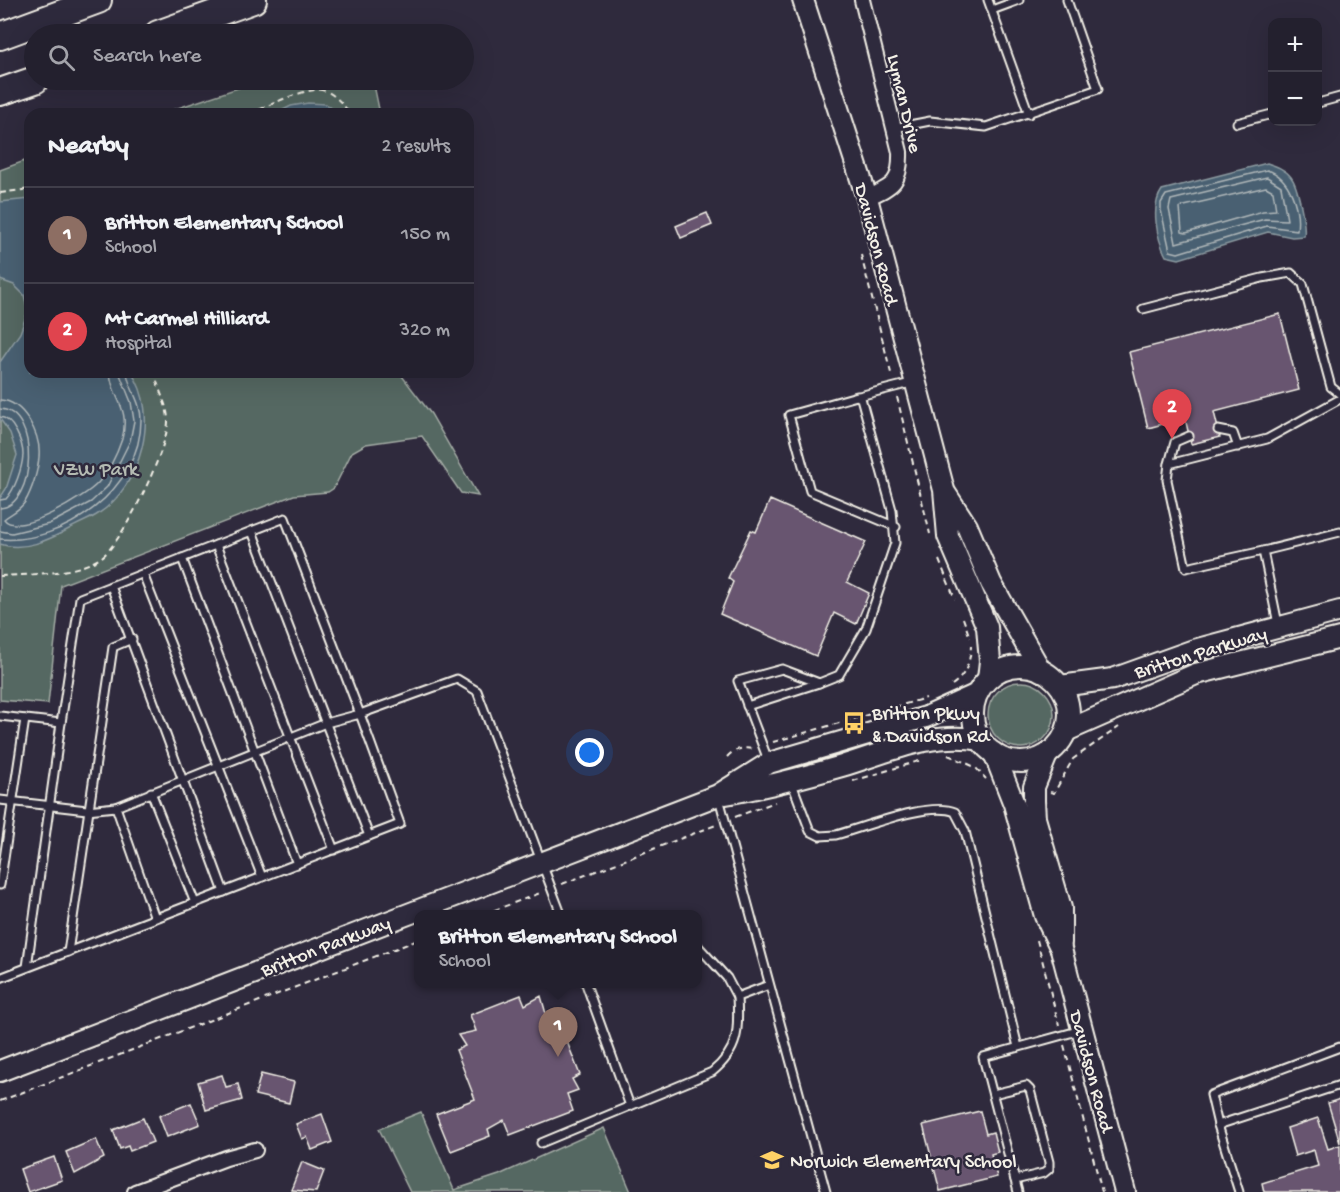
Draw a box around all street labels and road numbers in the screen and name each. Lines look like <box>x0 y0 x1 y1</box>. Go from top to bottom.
street label: Lyman Drive <box>880 52 925 156</box>
street label: Davidson Road <box>847 180 902 310</box>
street label: Britton Parkway <box>1131 623 1270 686</box>
street label: Britton Parkway <box>257 913 395 984</box>
street label: Davidson Road <box>1062 1007 1117 1137</box>

